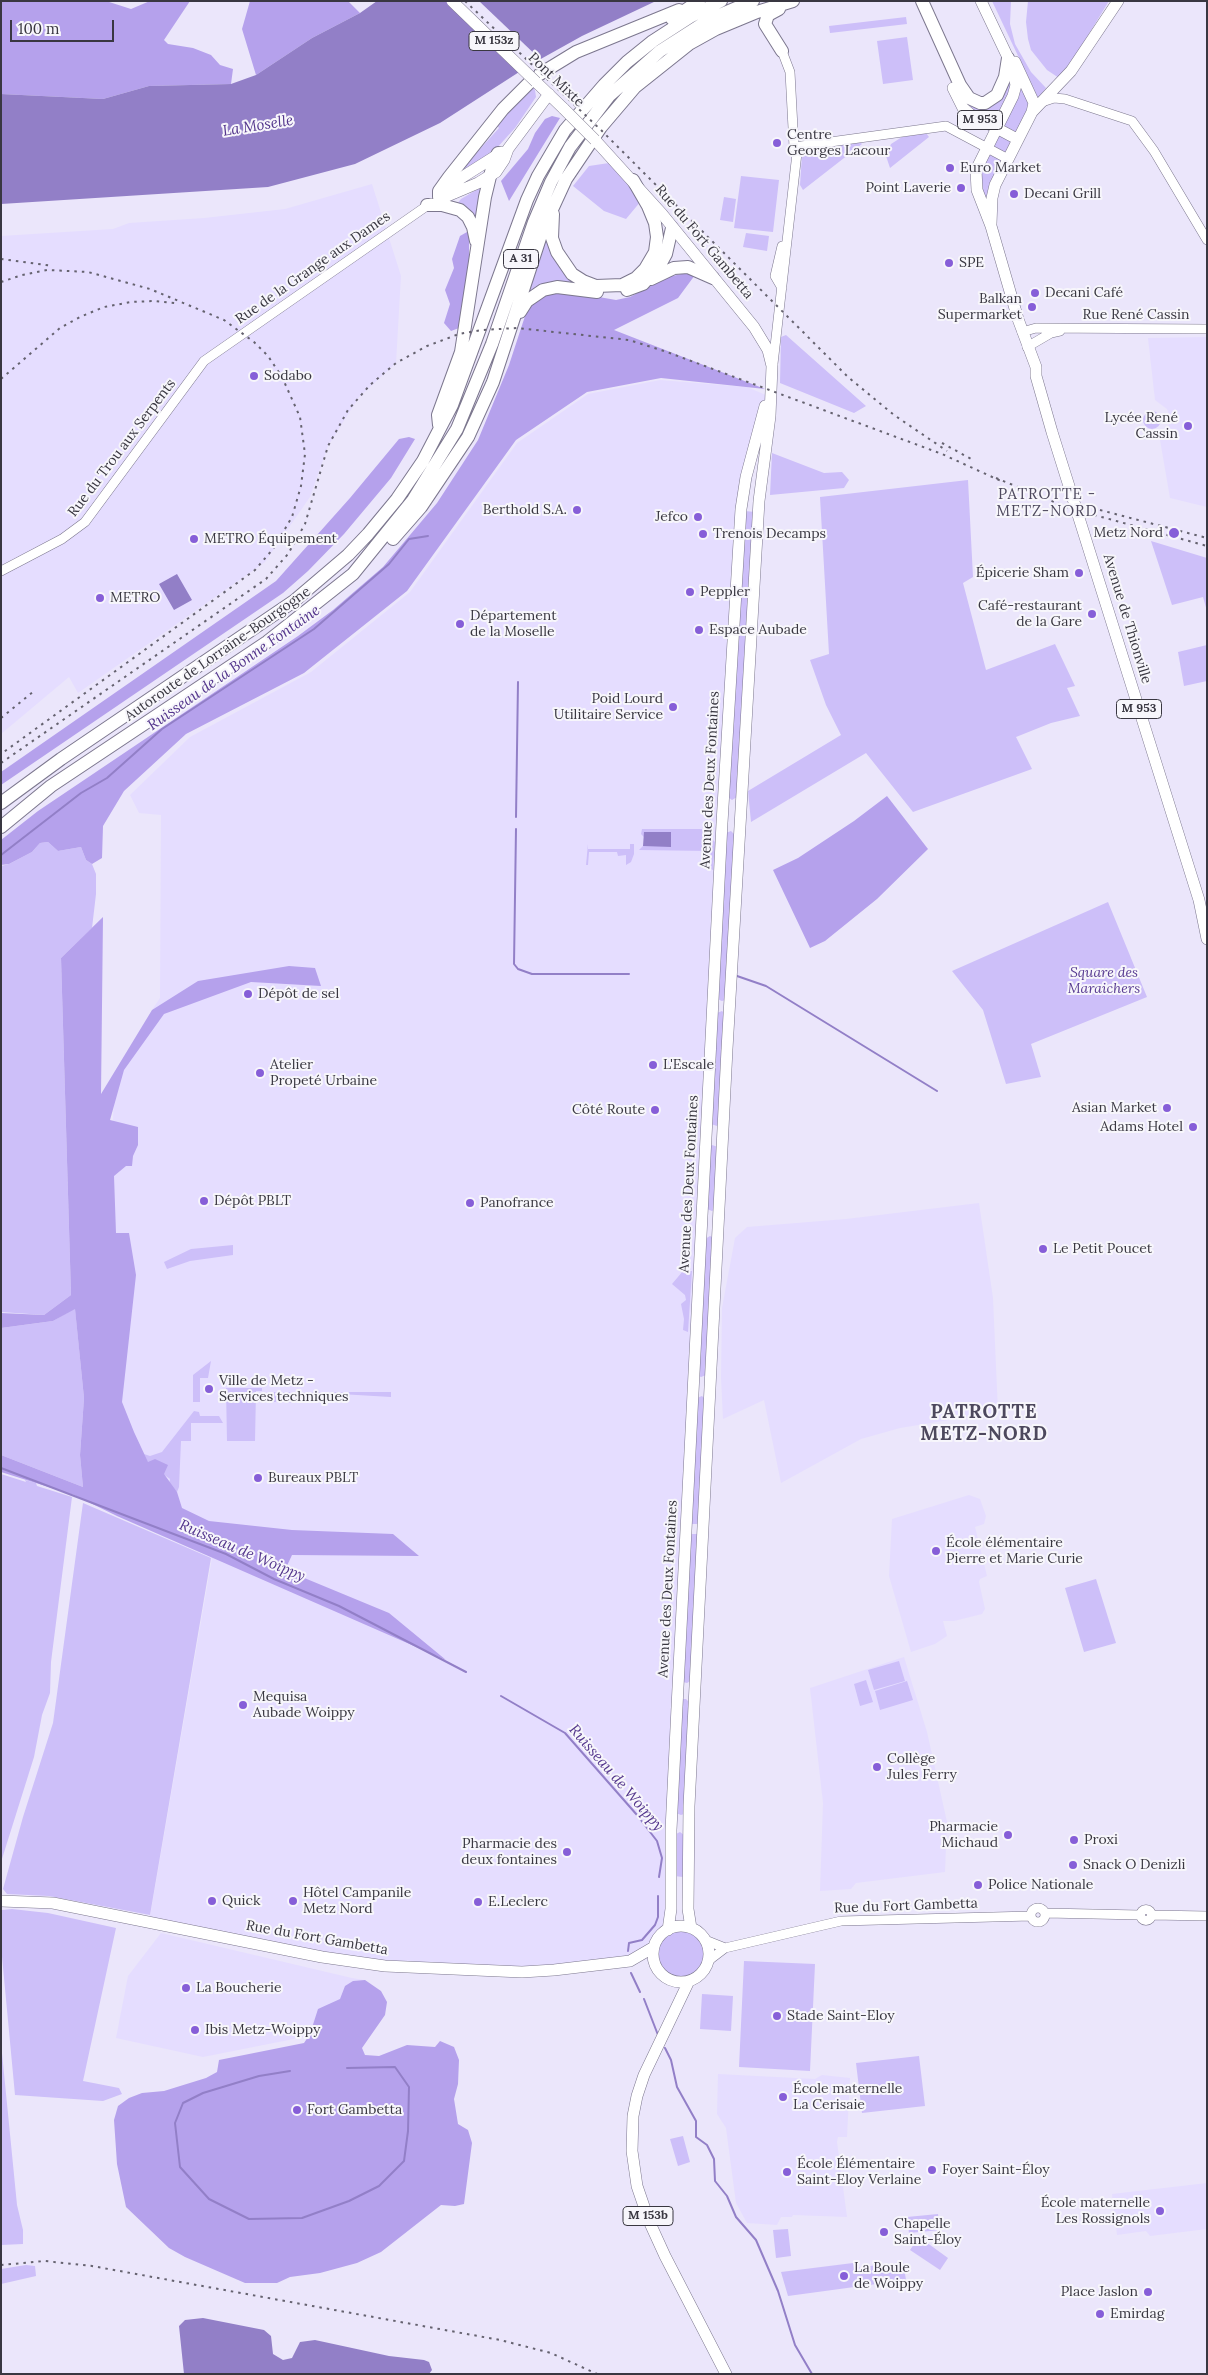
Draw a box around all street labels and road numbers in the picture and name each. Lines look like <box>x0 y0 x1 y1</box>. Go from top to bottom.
road number: M 153z <box>469 31 519 50</box>
street label: Pont Mixte <box>525 49 587 111</box>
road number: M 953 <box>958 110 1002 130</box>
street label: Rue du Fort Gambetta <box>651 181 757 303</box>
street label: Rue de la Grange aux Dames <box>232 208 394 328</box>
road number: A 31 <box>504 250 538 268</box>
street label: Rue René Cassin <box>1083 307 1189 323</box>
street label: Rue du Trou aux Serpents <box>65 376 179 520</box>
street label: Avenue de Thionville <box>1099 552 1155 686</box>
street label: Autoroute de Lorraine-Bourgogne <box>122 583 314 725</box>
street label: Avenue des Deux Fontaines <box>697 691 723 869</box>
road number: M 953 <box>1116 700 1162 719</box>
street label: Avenue des Deux Fontaines <box>676 1095 702 1273</box>
street label: Avenue des Deux Fontaines <box>655 1500 681 1678</box>
street label: Rue du Fort Gambetta <box>834 1895 978 1917</box>
street label: Rue du Fort Gambetta <box>245 1917 389 1959</box>
road number: M 153b <box>623 2206 673 2226</box>

